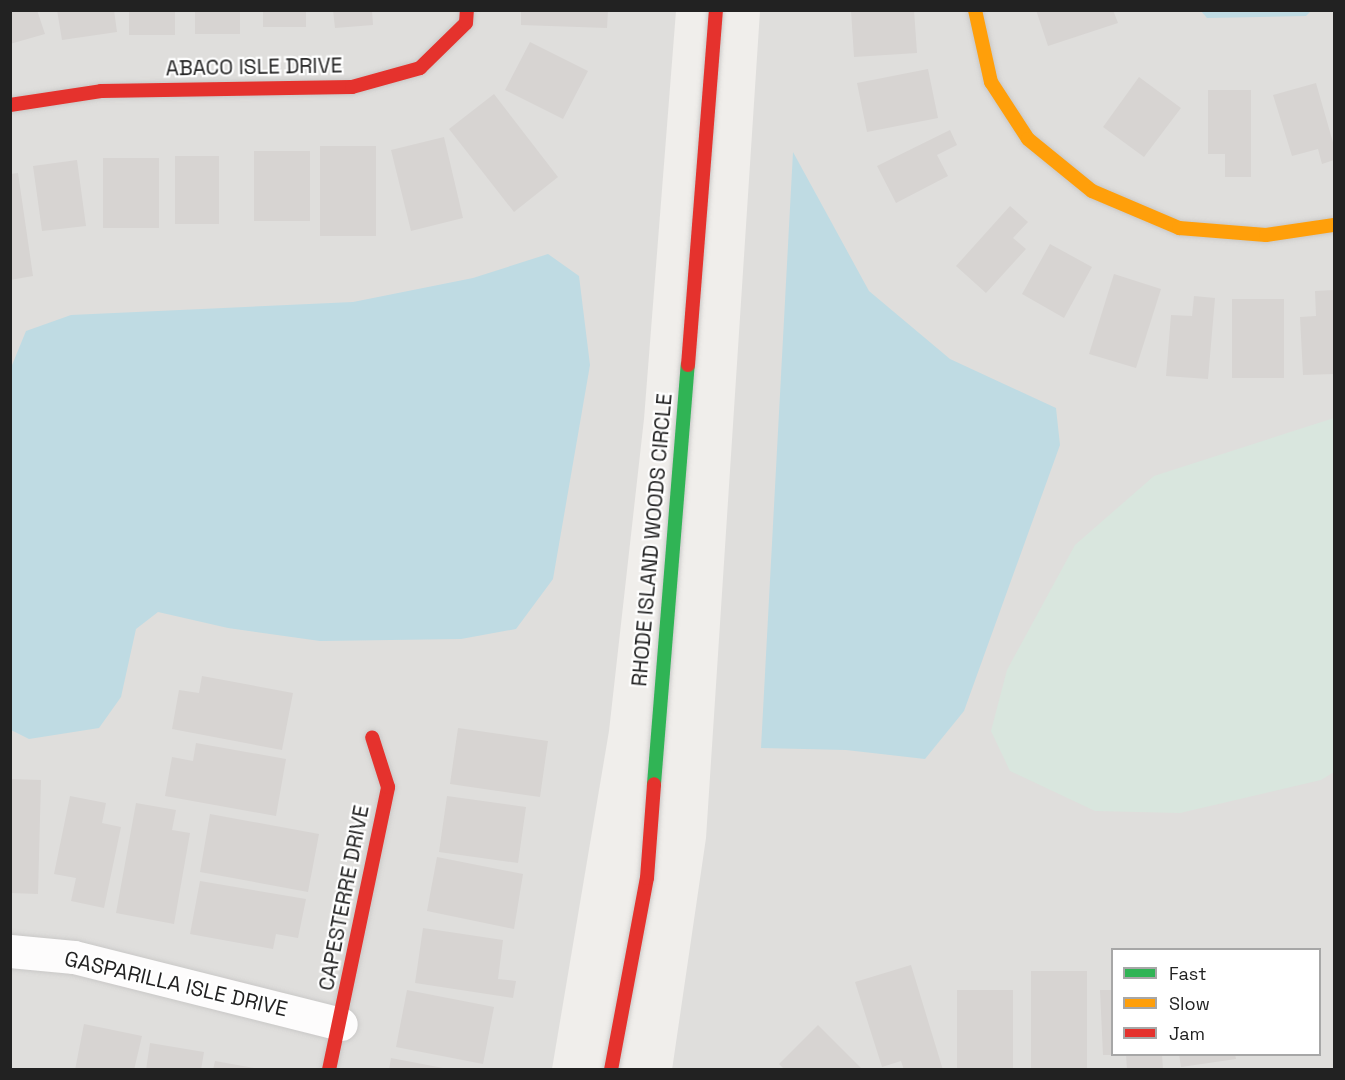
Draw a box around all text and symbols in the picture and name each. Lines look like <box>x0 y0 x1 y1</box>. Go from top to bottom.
street label: ABACO ISLE DRIVE <box>165 53 343 81</box>
street label: RHODE ISLAND WOODS CIRCLE <box>627 392 677 688</box>
street label: CAPESTERRE DRIVE <box>314 803 374 993</box>
street label: GASPARILLA ISLE DRIVE <box>62 946 290 1022</box>
legend <box>1111 948 1321 1056</box>
text: Fast <box>1169 962 1206 985</box>
text: Slow <box>1169 992 1210 1015</box>
text: Jam <box>1169 1022 1205 1045</box>

